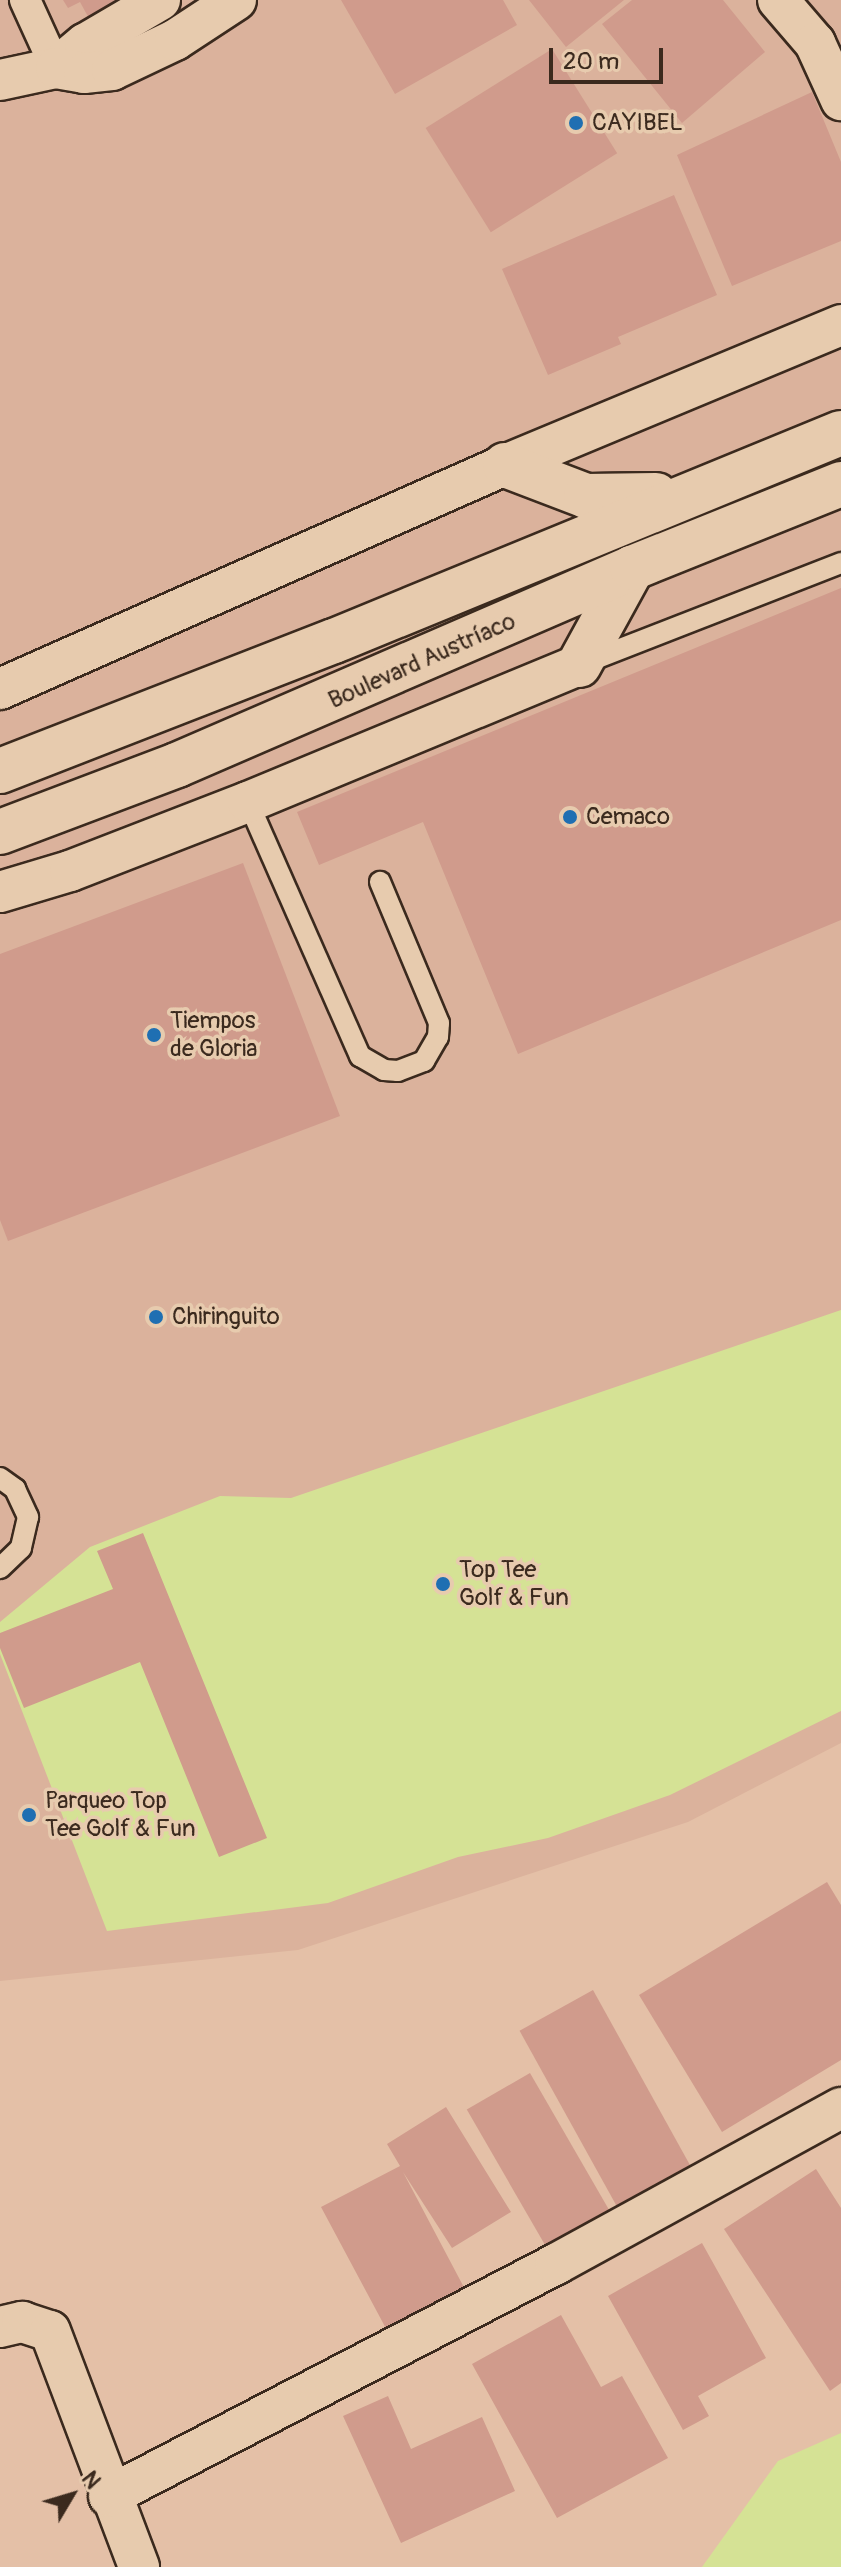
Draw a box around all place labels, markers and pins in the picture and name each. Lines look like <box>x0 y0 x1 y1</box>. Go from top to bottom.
place label: CAYIBEL <box>592 109 683 137</box>
marker: CAYIBEL <box>567 114 585 132</box>
place label: Cemaco <box>586 803 670 831</box>
marker: Cemaco <box>561 808 579 826</box>
place label: Tiempos de Gloria <box>170 1007 257 1063</box>
marker: Tiempos de Gloria <box>145 1026 163 1044</box>
place label: Chiringuito <box>172 1303 280 1331</box>
marker: Chiringuito <box>147 1308 165 1326</box>
place label: Top Tee Golf & Fun <box>459 1556 569 1612</box>
marker: Top Tee Golf & Fun <box>434 1575 452 1593</box>
place label: Parqueo Top Tee Golf & Fun <box>45 1787 196 1843</box>
marker: Parqueo Top Tee Golf & Fun <box>20 1806 38 1824</box>

